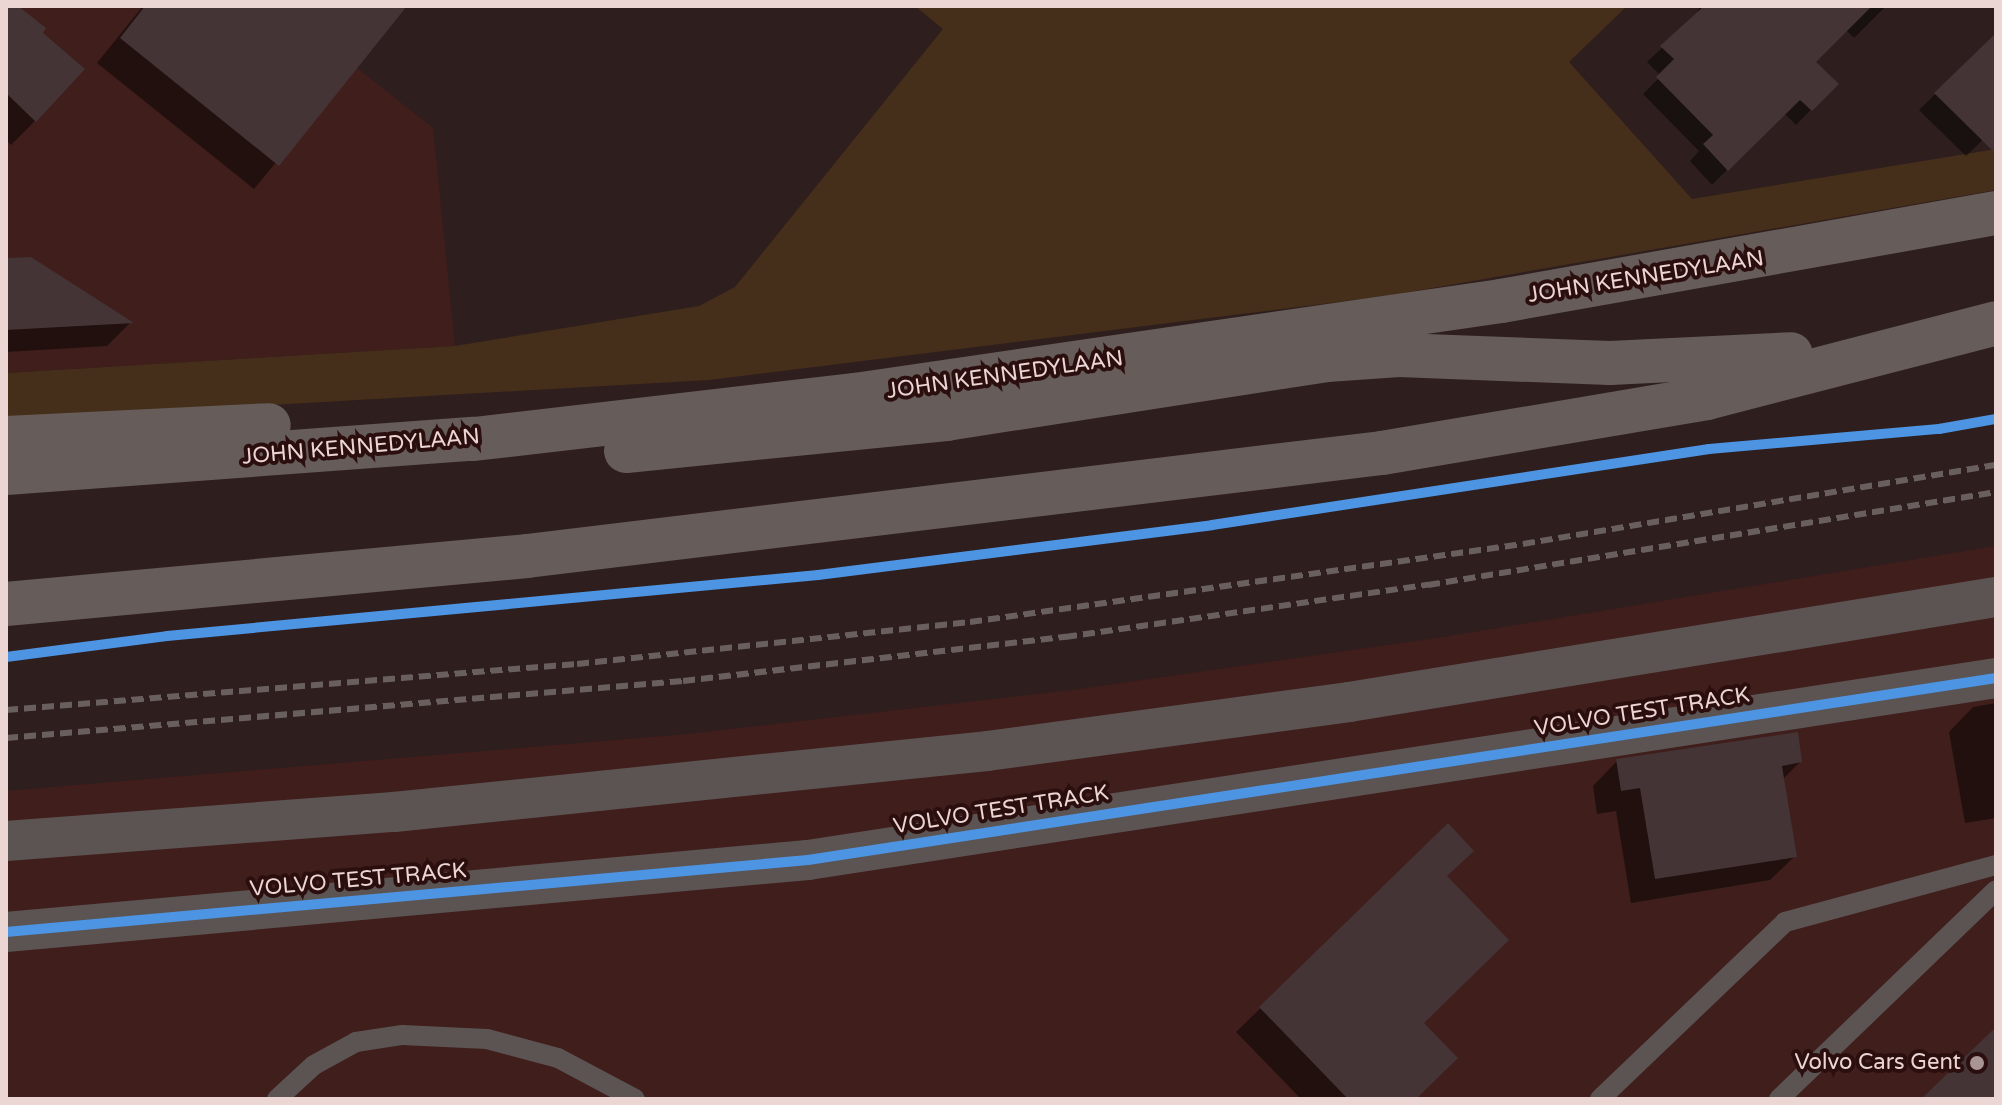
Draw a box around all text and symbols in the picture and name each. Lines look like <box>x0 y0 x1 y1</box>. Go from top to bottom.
street label: JOHN KENNEDYLAAN <box>1526 245 1766 309</box>
street label: JOHN KENNEDYLAAN <box>885 345 1125 405</box>
street label: JOHN KENNEDYLAAN <box>241 423 481 471</box>
street label: VOLVO TEST TRACK <box>1533 682 1751 742</box>
street label: VOLVO TEST TRACK <box>892 780 1110 840</box>
street label: VOLVO TEST TRACK <box>249 857 467 903</box>
place label: Volvo Cars Gent <box>1794 1050 1961 1076</box>
marker: Volvo Cars Gent <box>1968 1054 1986 1072</box>

